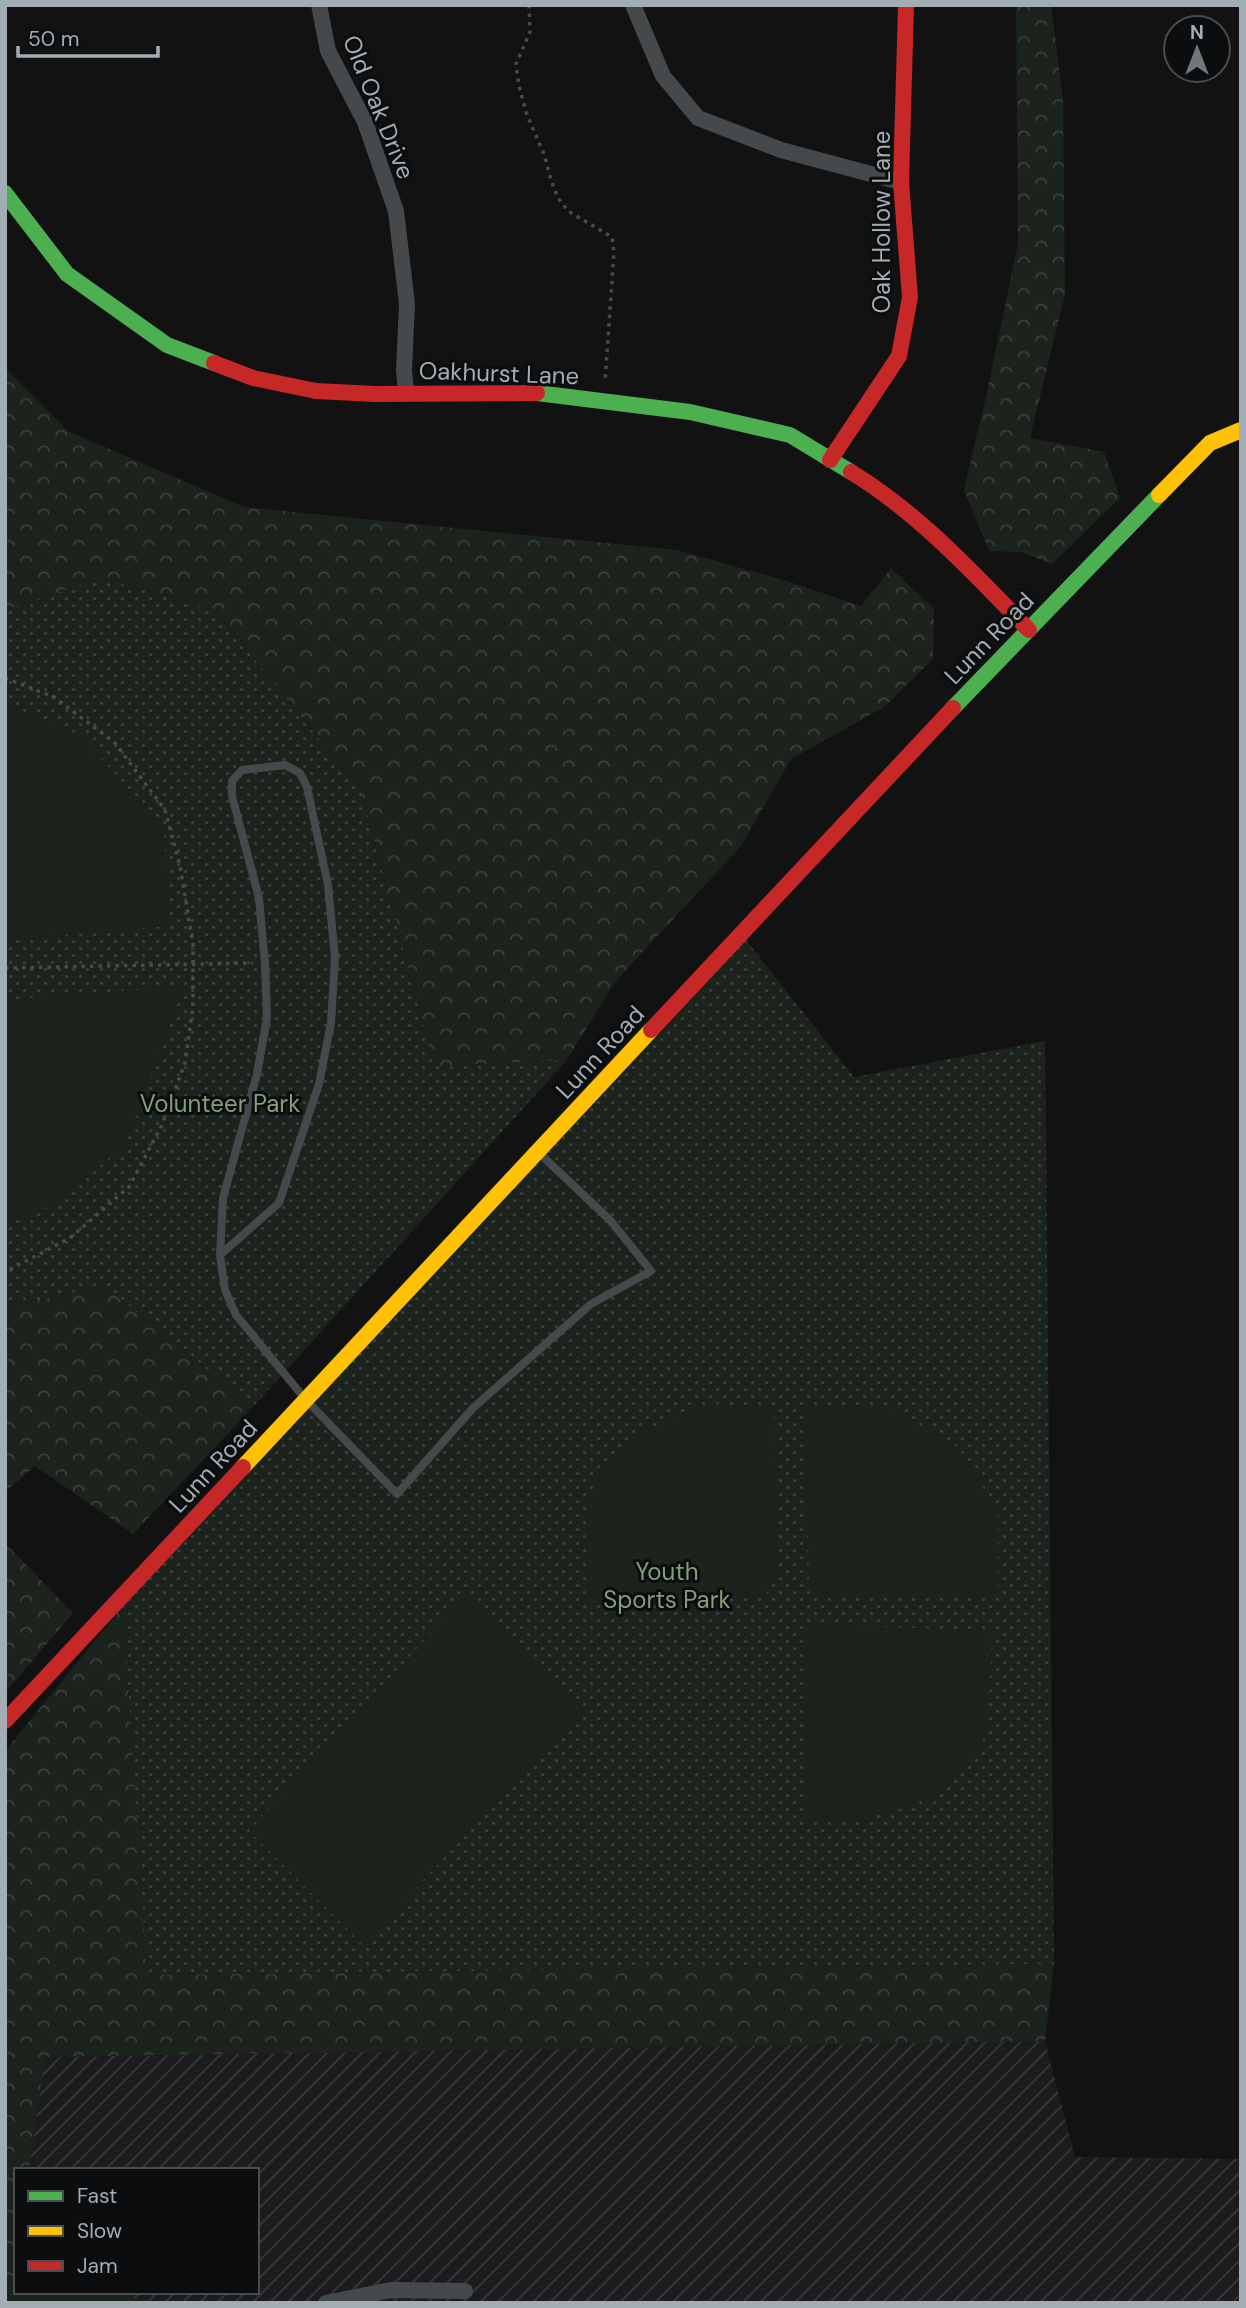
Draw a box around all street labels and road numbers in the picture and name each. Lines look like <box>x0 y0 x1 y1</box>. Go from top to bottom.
street label: Old Oak Drive <box>336 31 422 183</box>
street label: Oak Hollow Lane <box>866 131 897 313</box>
street label: Oakhurst Lane <box>418 355 580 391</box>
street label: Lunn Road <box>937 585 1041 691</box>
street label: Lunn Road <box>549 999 651 1105</box>
street label: Lunn Road <box>162 1413 264 1519</box>

